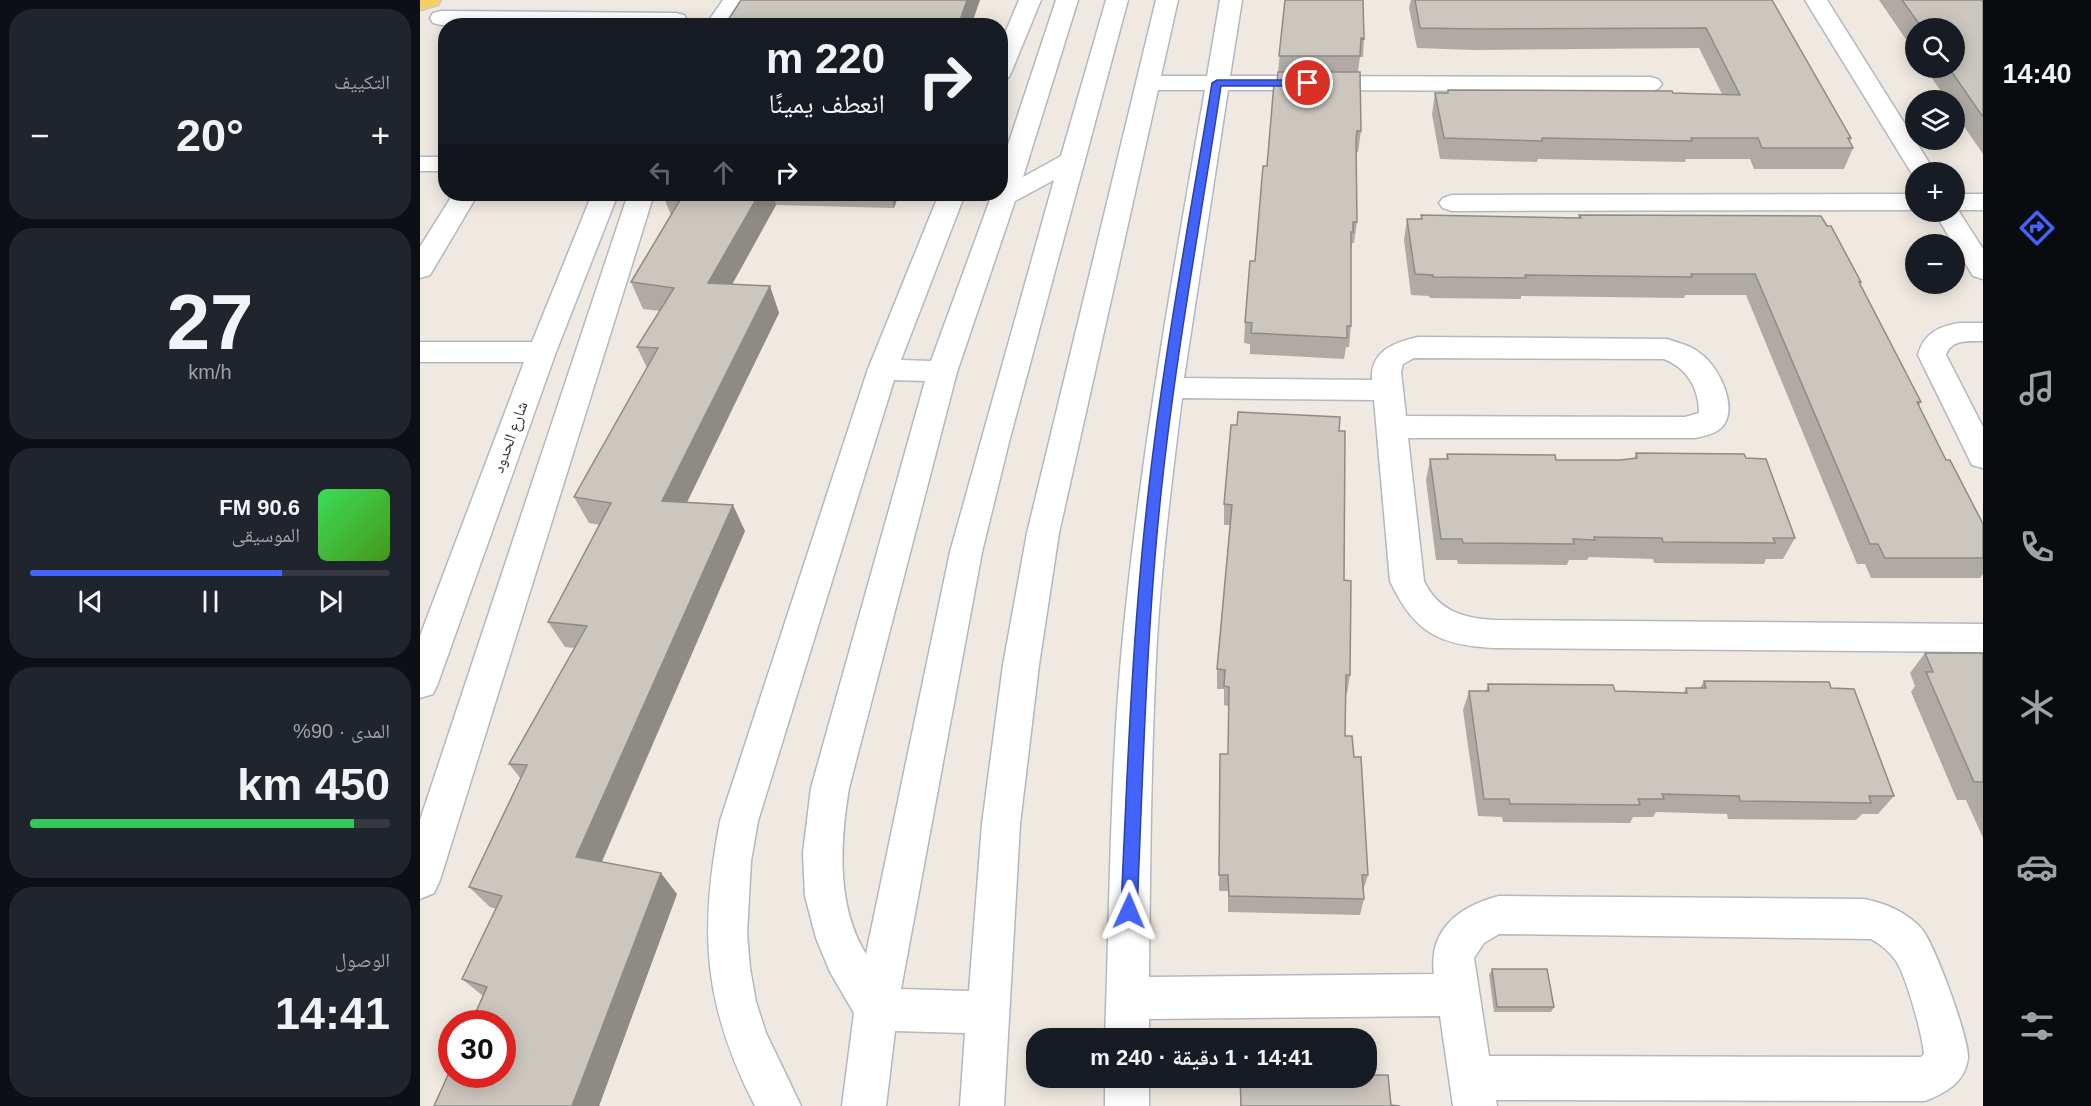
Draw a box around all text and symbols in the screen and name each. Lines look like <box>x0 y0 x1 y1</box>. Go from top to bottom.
map controls <box>1905 18 1965 294</box>
button: search <box>1905 18 1965 78</box>
text: 220 m <box>766 35 885 82</box>
icon: right <box>906 42 984 120</box>
pin <box>1282 57 1333 108</box>
text: 14:40 <box>2002 59 2072 89</box>
icon: arrive <box>1291 66 1324 99</box>
text: التكييف <box>334 71 390 93</box>
text: انعطف يمينًا <box>769 89 885 119</box>
button: layers <box>1905 90 1965 150</box>
text: 20° <box>176 110 244 161</box>
text: − <box>30 117 49 154</box>
text: + <box>371 117 390 154</box>
icon: left <box>644 156 677 189</box>
icon: ahead <box>707 156 740 189</box>
icon: right <box>770 156 803 189</box>
button: + <box>1905 162 1965 222</box>
icon: directions <box>2016 207 2058 249</box>
button: − <box>1905 234 1965 294</box>
text: 27 <box>167 278 253 366</box>
text: km/h <box>188 361 232 383</box>
icon: music <box>2016 367 2058 409</box>
street label: شارع الحدود <box>489 399 533 476</box>
text: 90.6 FM <box>219 495 300 520</box>
text: الموسيقى <box>232 524 300 546</box>
icon: phone <box>2016 526 2058 568</box>
icon: previous <box>74 585 107 618</box>
icon: pause <box>194 585 227 618</box>
icon: next <box>314 585 347 618</box>
icon: climate <box>2016 686 2058 728</box>
text: المدى · 90% <box>293 720 390 742</box>
text: 450 km <box>237 759 390 810</box>
icon: car <box>2016 846 2058 888</box>
position arrow <box>1097 879 1161 943</box>
text: الوصول <box>335 949 390 971</box>
text: 14:41 <box>275 988 390 1039</box>
icon: filters <box>2016 1005 2058 1047</box>
speed limit sign: 30 <box>438 1010 516 1088</box>
text: 14:41 · 1 دقيقة · 240 m <box>1090 1045 1313 1070</box>

